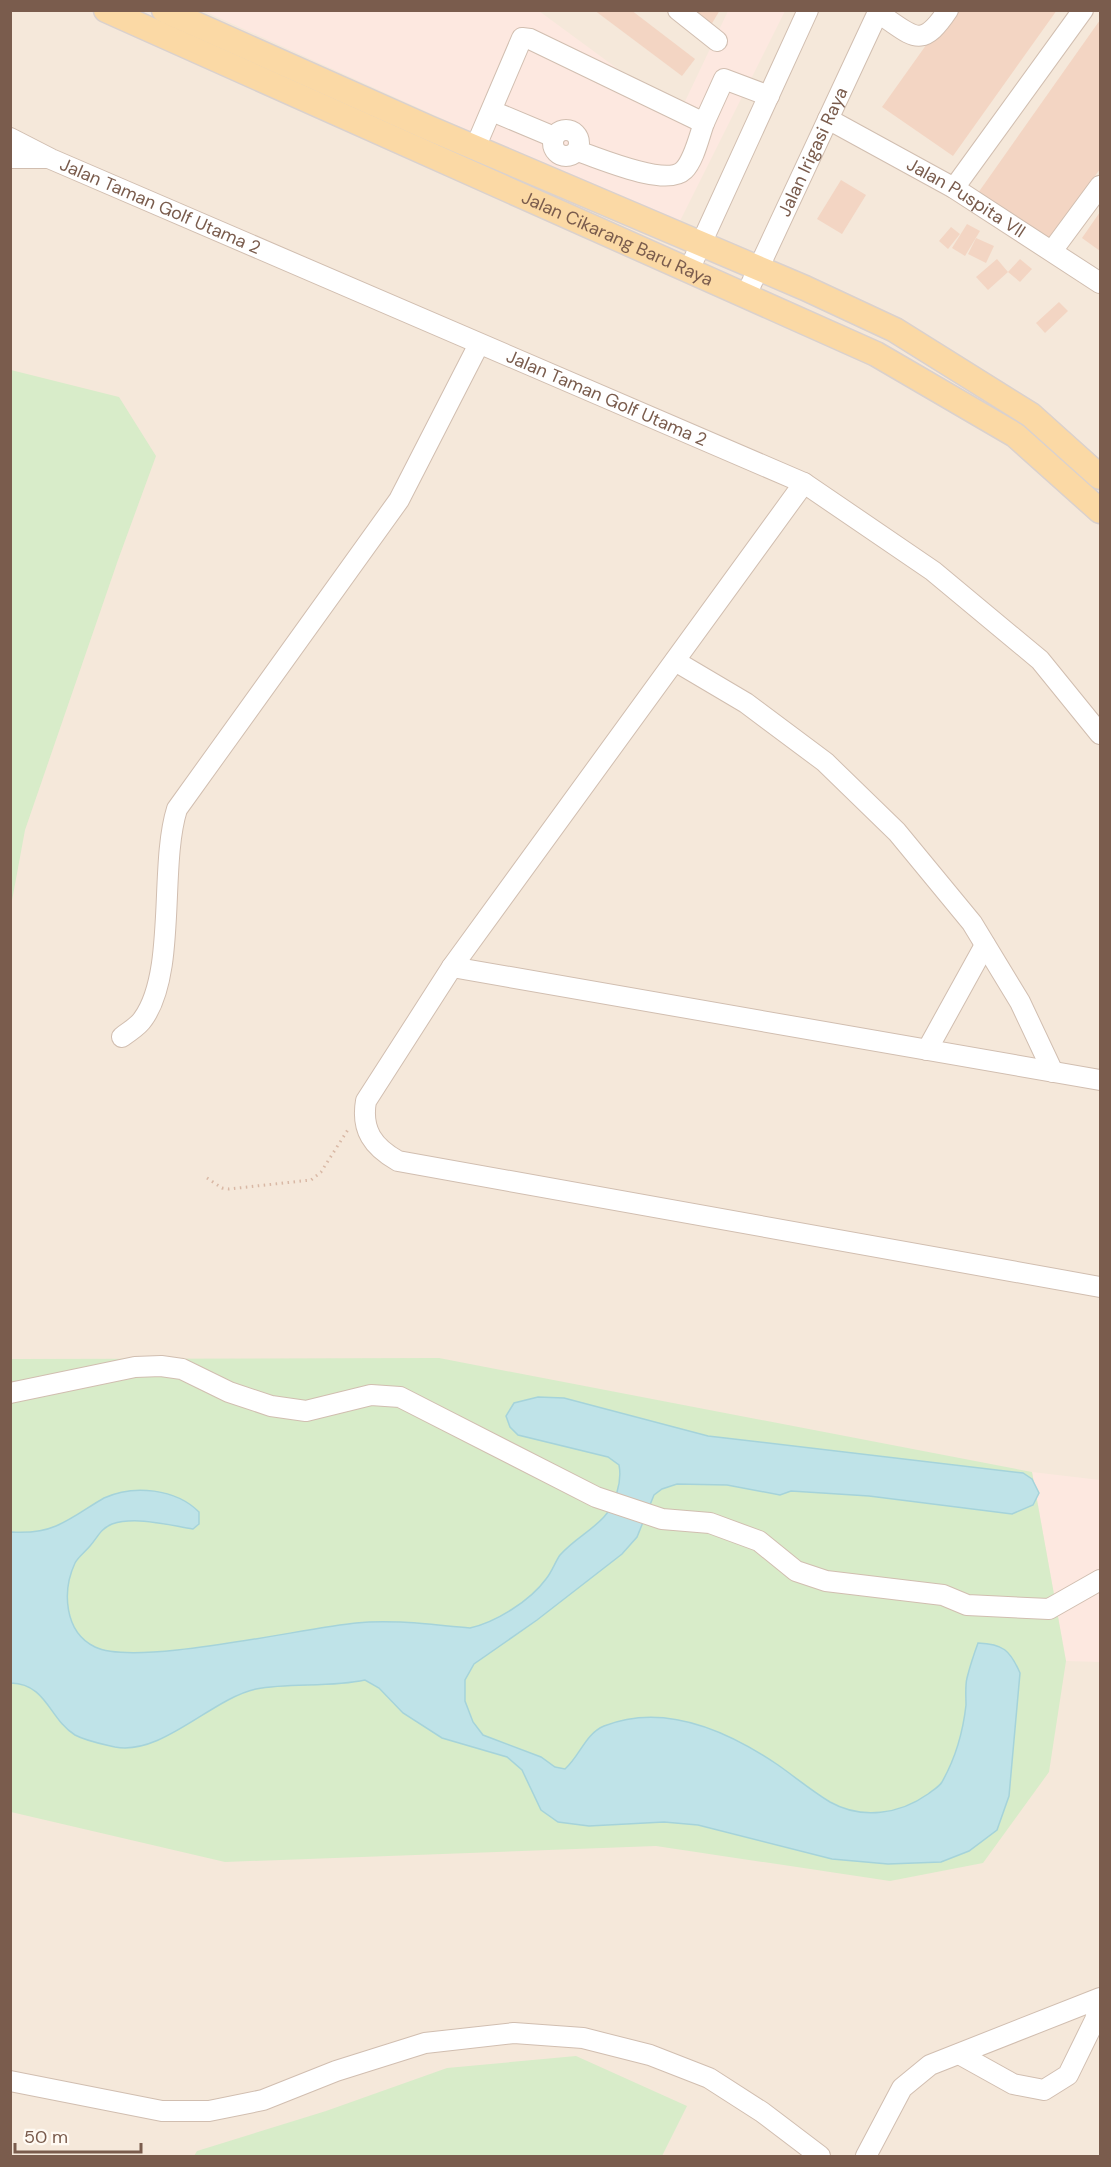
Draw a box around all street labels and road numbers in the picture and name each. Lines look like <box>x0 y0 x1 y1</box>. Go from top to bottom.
street label: Jalan Irigasi Raya <box>772 83 853 220</box>
street label: Jalan Taman Golf Utama 2 <box>56 152 264 260</box>
street label: Jalan Puspita VII <box>902 152 1030 243</box>
street label: Jalan Cikarang Baru Raya <box>518 185 717 292</box>
street label: Jalan Taman Golf Utama 2 <box>503 344 711 452</box>

